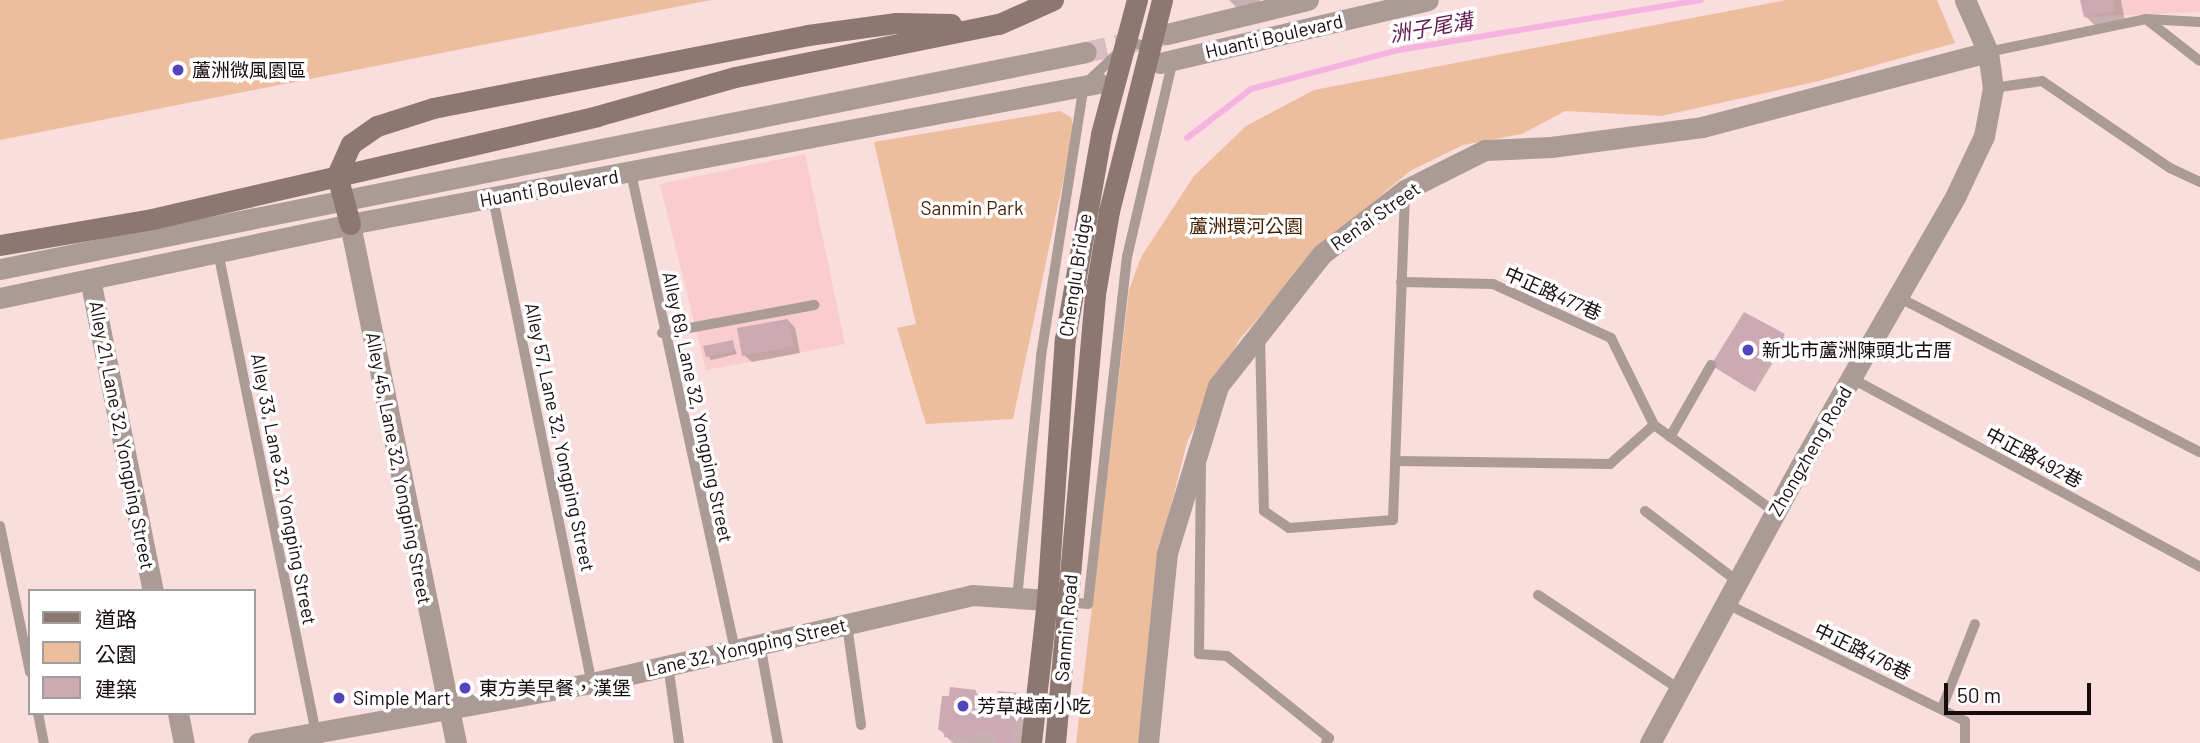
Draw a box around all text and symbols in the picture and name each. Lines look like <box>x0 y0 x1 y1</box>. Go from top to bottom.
water label: 洲子尾溝 <box>1387 7 1475 47</box>
street label: Huanti Boulevard <box>1203 9 1345 63</box>
place label: 蘆洲微風園區 <box>192 59 306 81</box>
marker: 蘆洲微風園區 <box>170 62 186 78</box>
street label: Huanti Boulevard <box>478 165 620 211</box>
street label: Ren'ai Street <box>1326 177 1424 255</box>
park label: Sanmin Park <box>921 197 1023 219</box>
street label: Chenglu Bridge <box>1054 212 1096 338</box>
park label: 蘆洲環河公園 <box>1189 215 1303 237</box>
street label: 中正路477巷 <box>1501 261 1605 325</box>
street label: Alley 69, Lane 32, Yongping Street <box>658 269 738 545</box>
street label: Alley 21, Lane 32, Yongping Street <box>85 299 159 571</box>
street label: Alley 57, Lane 32, Yongping Street <box>520 300 600 574</box>
street label: Alley 45, Lane 32, Yongping Street <box>361 330 437 606</box>
place label: 新北市蘆洲陳頭北古厝 <box>1762 339 1952 361</box>
marker: 新北市蘆洲陳頭北古厝 <box>1740 342 1756 358</box>
street label: Alley 33, Lane 32, Yongping Street <box>246 351 322 627</box>
street label: Zhongzheng Road <box>1764 382 1856 520</box>
street label: 中正路492巷 <box>1982 422 2086 492</box>
street label: Sanmin Road <box>1050 573 1082 683</box>
legend <box>28 589 256 715</box>
text: 道路 <box>95 606 137 631</box>
street label: Lane 32, Yongping Street <box>644 613 848 681</box>
street label: 中正路476巷 <box>1811 618 1915 684</box>
text: 公園 <box>95 641 137 666</box>
scale bar <box>1948 670 2095 714</box>
text: 建築 <box>95 676 137 701</box>
place label: 東方美早餐，漢堡 <box>479 677 631 699</box>
marker: 東方美早餐，漢堡 <box>457 680 473 696</box>
text: 50 m <box>1957 682 2001 707</box>
place label: Simple Mart <box>353 687 451 709</box>
marker: Simple Mart <box>331 690 347 706</box>
place label: 芳草越南小吃 <box>977 695 1091 717</box>
marker: 芳草越南小吃 <box>955 698 971 714</box>

